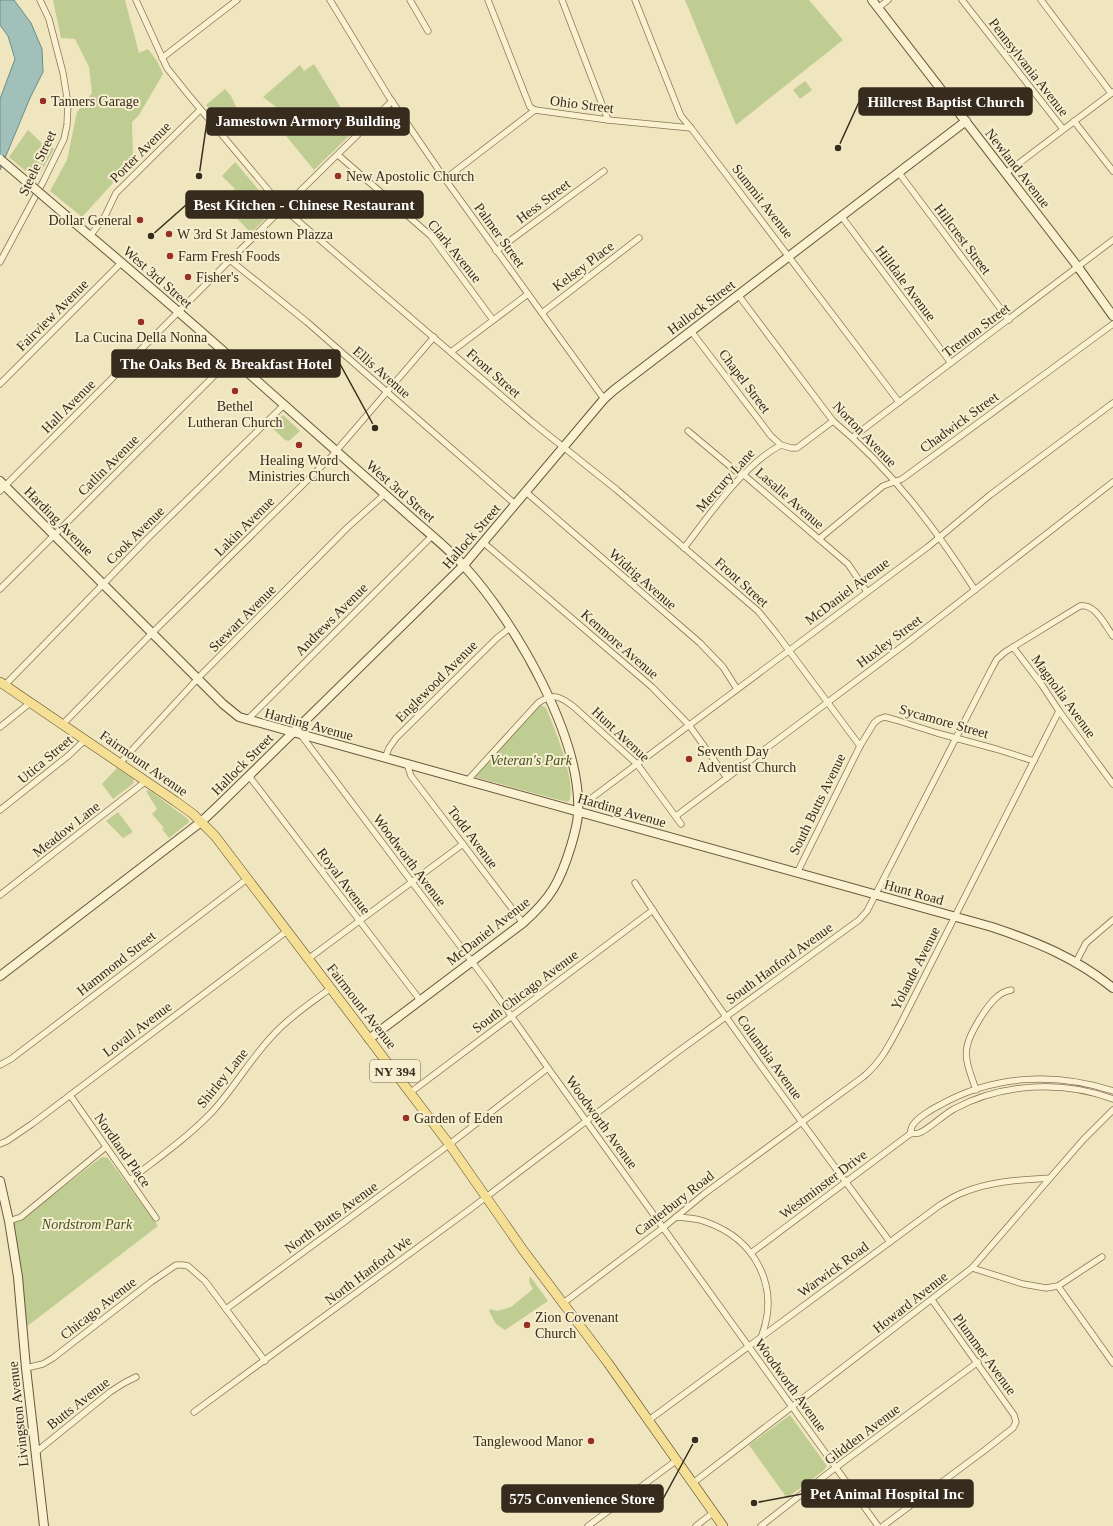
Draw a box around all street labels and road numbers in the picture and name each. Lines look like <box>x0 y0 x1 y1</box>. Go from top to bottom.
street label: Pennsylvania Avenue <box>986 15 1071 119</box>
street label: Ohio Street <box>549 93 615 116</box>
street label: Porter Avenue <box>107 119 174 186</box>
street label: Newland Avenue <box>982 126 1053 211</box>
street label: Steele Street <box>16 128 59 198</box>
street label: Summit Avenue <box>729 161 796 241</box>
street label: Hess Street <box>513 176 573 226</box>
street label: Palmer Street <box>471 200 528 270</box>
street label: Hillcrest Street <box>931 201 994 278</box>
street label: Clark Avenue <box>425 217 484 286</box>
street label: Kelsey Place <box>550 239 617 294</box>
street label: Hilldale Avenue <box>872 243 939 324</box>
street label: West 3rd Street <box>120 244 195 311</box>
street label: Fairview Avenue <box>13 276 91 354</box>
street label: Hallock Street <box>665 277 738 338</box>
street label: Trenton Street <box>940 300 1013 360</box>
street label: Ellis Avenue <box>350 343 413 401</box>
street label: Front Street <box>464 346 524 401</box>
street label: Chapel Street <box>716 347 773 416</box>
street label: Hall Avenue <box>39 377 98 436</box>
street label: Chadwick Street <box>917 389 1001 456</box>
street label: Norton Avenue <box>830 399 900 470</box>
street label: Catlin Avenue <box>75 432 142 499</box>
street label: Mercury Lane <box>693 446 758 515</box>
street label: West 3rd Street <box>363 458 438 525</box>
street label: Lasalle Avenue <box>752 465 827 532</box>
street label: Harding Avenue <box>21 484 96 559</box>
street label: Lakin Avenue <box>212 494 277 559</box>
street label: Hallock Street <box>439 501 504 572</box>
street label: Cook Avenue <box>103 503 167 567</box>
street label: Widrig Avenue <box>606 546 679 613</box>
street label: Front Street <box>712 555 771 610</box>
street label: McDaniel Avenue <box>802 555 892 628</box>
street label: Andrews Avenue <box>292 580 371 659</box>
street label: Stewart Avenue <box>206 582 279 655</box>
street label: Kenmore Avenue <box>578 607 661 682</box>
street label: Huxley Street <box>854 612 925 671</box>
street label: Englewood Avenue <box>393 638 480 725</box>
street label: Magnolia Avenue <box>1028 652 1099 741</box>
street label: Sycamore Street <box>898 702 990 741</box>
street label: Hunt Avenue <box>589 704 653 765</box>
street label: Harding Avenue <box>263 705 355 744</box>
street label: Fairmount Avenue <box>97 728 190 799</box>
street label: Hallock Street <box>209 731 276 798</box>
street label: Utica Street <box>15 732 76 786</box>
street label: South Butts Avenue <box>786 751 849 857</box>
street label: Harding Avenue <box>576 791 668 830</box>
street label: Meadow Lane <box>30 799 103 860</box>
street label: Todd Avenue <box>444 803 501 871</box>
street label: Woodworth Avenue <box>370 811 449 909</box>
street label: Royal Avenue <box>314 845 373 917</box>
street label: Hunt Road <box>882 877 945 908</box>
street label: McDaniel Avenue <box>444 894 533 968</box>
street label: South Hanford Avenue <box>723 920 836 1007</box>
street label: Yolande Avenue <box>888 924 943 1012</box>
street label: Hammond Street <box>74 928 159 999</box>
street label: South Chicago Avenue <box>470 947 581 1036</box>
street label: Fairmount Avenue <box>324 961 399 1052</box>
street label: Lovall Avenue <box>100 999 174 1060</box>
street label: Columbia Avenue <box>734 1012 805 1102</box>
street label: Shirley Lane <box>194 1046 251 1111</box>
road number: NY 394 <box>370 1060 420 1082</box>
street label: Woodworth Avenue <box>563 1073 640 1172</box>
street label: Nordland Place <box>92 1110 154 1190</box>
street label: Westminster Drive <box>777 1147 870 1222</box>
street label: Canterbury Road <box>632 1168 717 1239</box>
street label: North Butts Avenue <box>282 1179 381 1256</box>
street label: North Hanford We <box>322 1233 414 1308</box>
street label: Warwick Road <box>795 1239 871 1300</box>
street label: Howard Avenue <box>870 1269 951 1336</box>
street label: Chicago Avenue <box>57 1274 139 1343</box>
street label: Plummer Avenue <box>950 1311 1019 1398</box>
street label: Woodworth Avenue <box>752 1336 829 1435</box>
street label: Livingston Avenue <box>6 1361 31 1467</box>
street label: Butts Avenue <box>44 1374 112 1432</box>
street label: Glidden Avenue <box>822 1401 903 1468</box>

